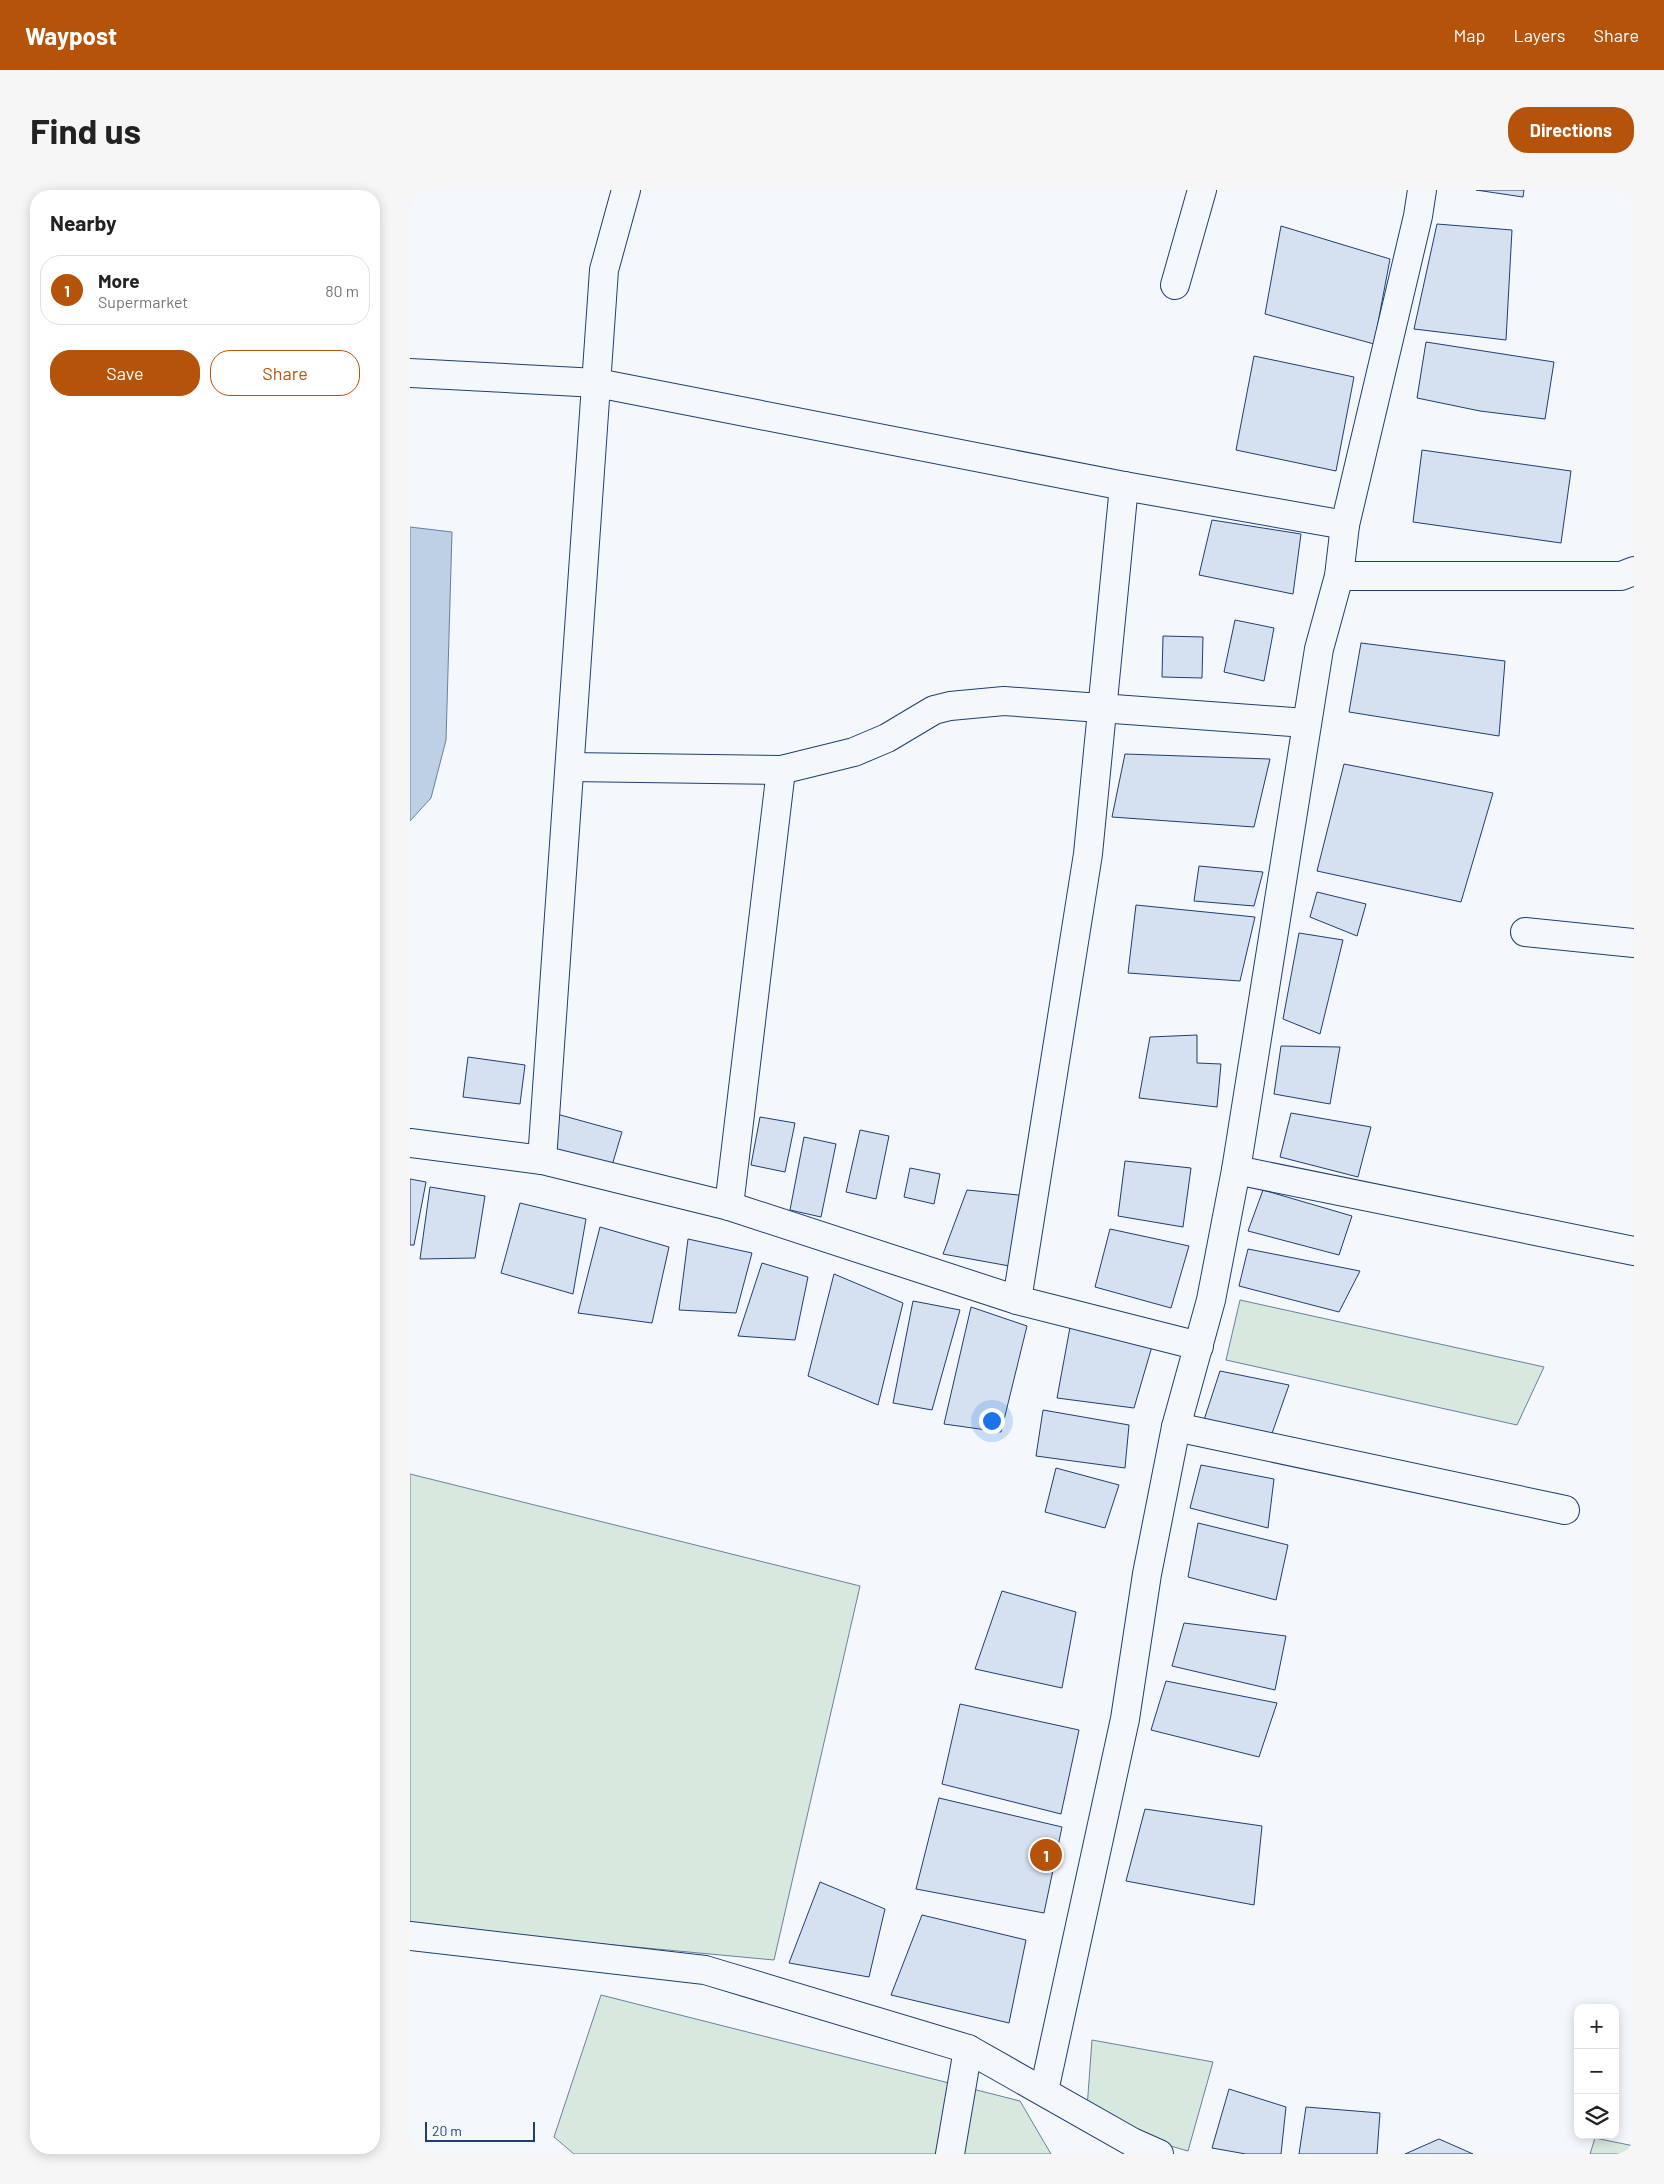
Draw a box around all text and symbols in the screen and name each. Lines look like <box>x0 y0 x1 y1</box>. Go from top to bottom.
text: Waypost <box>25 21 117 50</box>
text: Map <box>1453 24 1485 46</box>
text: Layers <box>1513 24 1566 46</box>
text: Share <box>1594 24 1639 46</box>
button: Directions <box>1508 107 1634 153</box>
text: Find us <box>30 109 141 151</box>
text: Nearby <box>50 210 116 235</box>
text: More <box>98 269 140 292</box>
text: 1 <box>64 281 70 300</box>
text: 80 m <box>325 281 359 300</box>
text: Supermarket <box>98 292 188 311</box>
button: Save <box>50 350 200 396</box>
button: Share <box>210 350 360 396</box>
your location <box>979 1408 1005 1434</box>
pin: 1 <box>1030 1836 1062 1874</box>
map controls <box>1574 2004 1619 2139</box>
button: + <box>1574 2004 1619 2049</box>
button: − <box>1574 2049 1619 2094</box>
button: layers <box>1574 2094 1619 2139</box>
scale bar <box>425 2119 535 2142</box>
text: 20 m <box>432 2122 462 2139</box>

